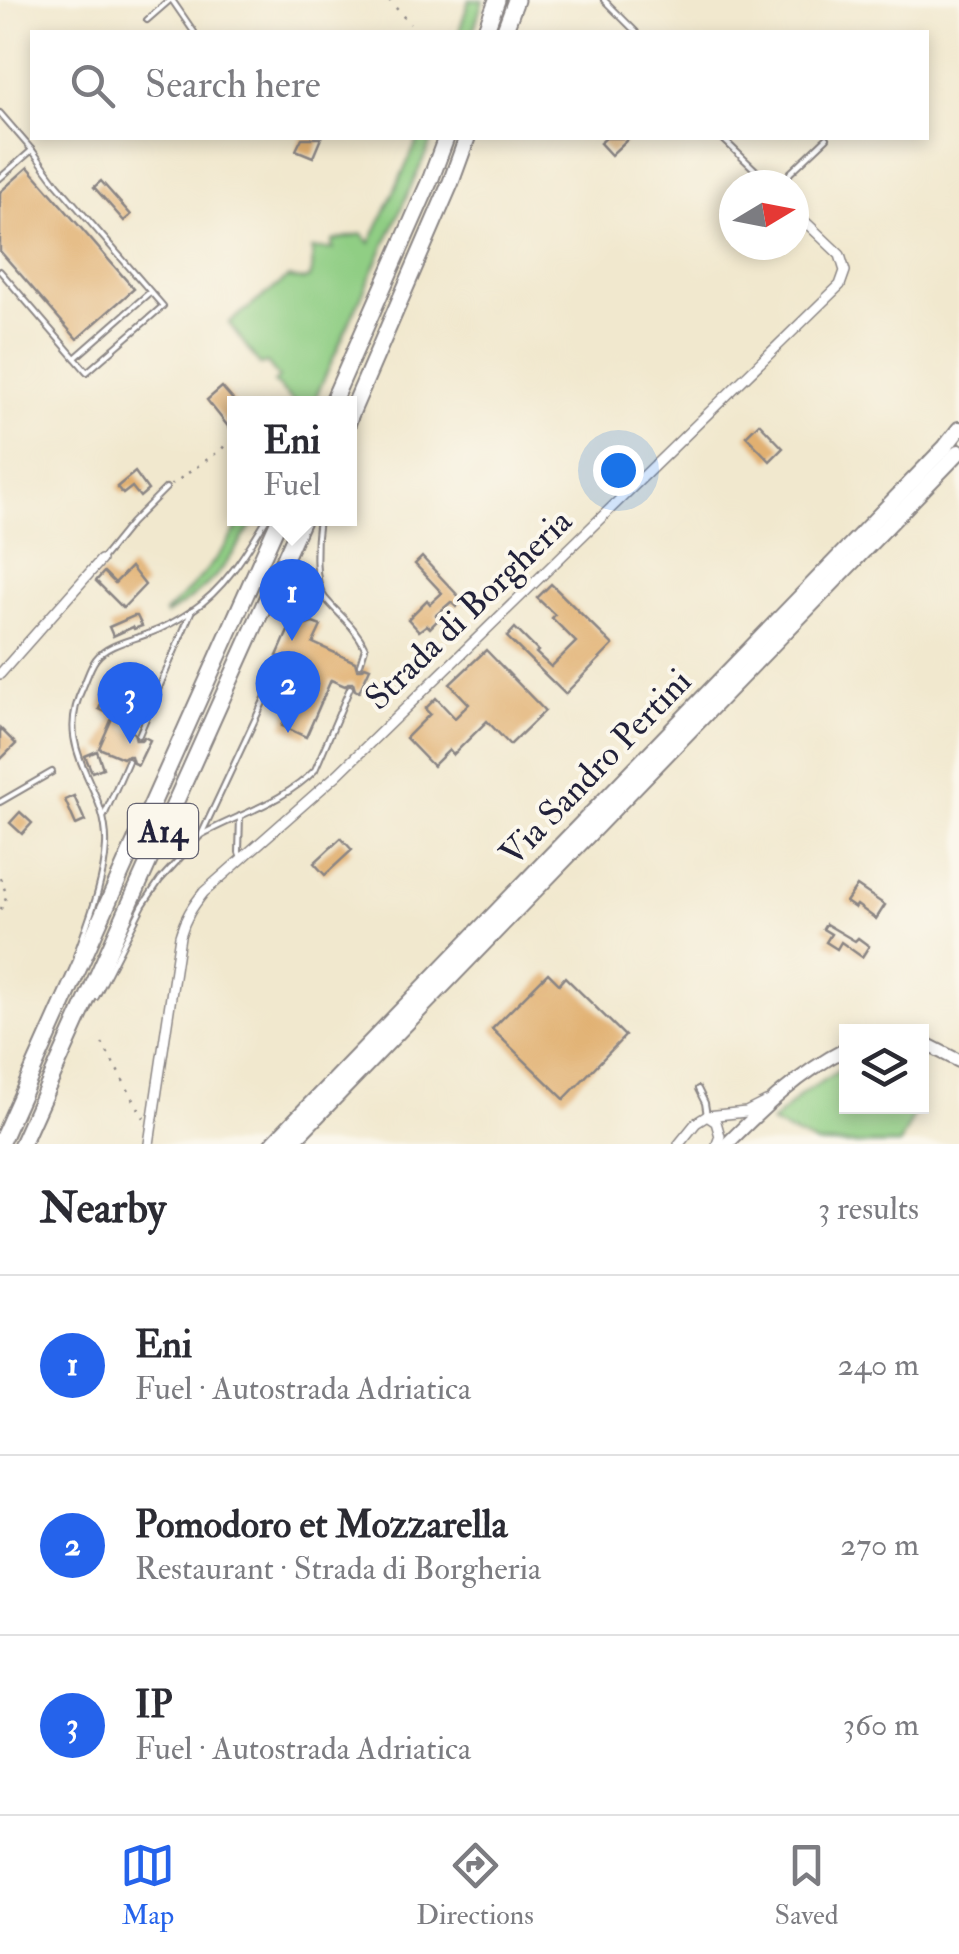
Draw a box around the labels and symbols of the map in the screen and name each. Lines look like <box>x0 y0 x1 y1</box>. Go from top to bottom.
north arrow <box>719 170 809 260</box>
your location <box>593 445 644 496</box>
street label: Strada di Borgheria <box>356 499 582 720</box>
pin: 1 <box>260 558 324 641</box>
pin: 2 <box>256 650 320 733</box>
street label: Via Sandro Pertini <box>491 660 701 875</box>
pin: 3 <box>98 662 162 744</box>
road number: A14 <box>128 804 198 858</box>

